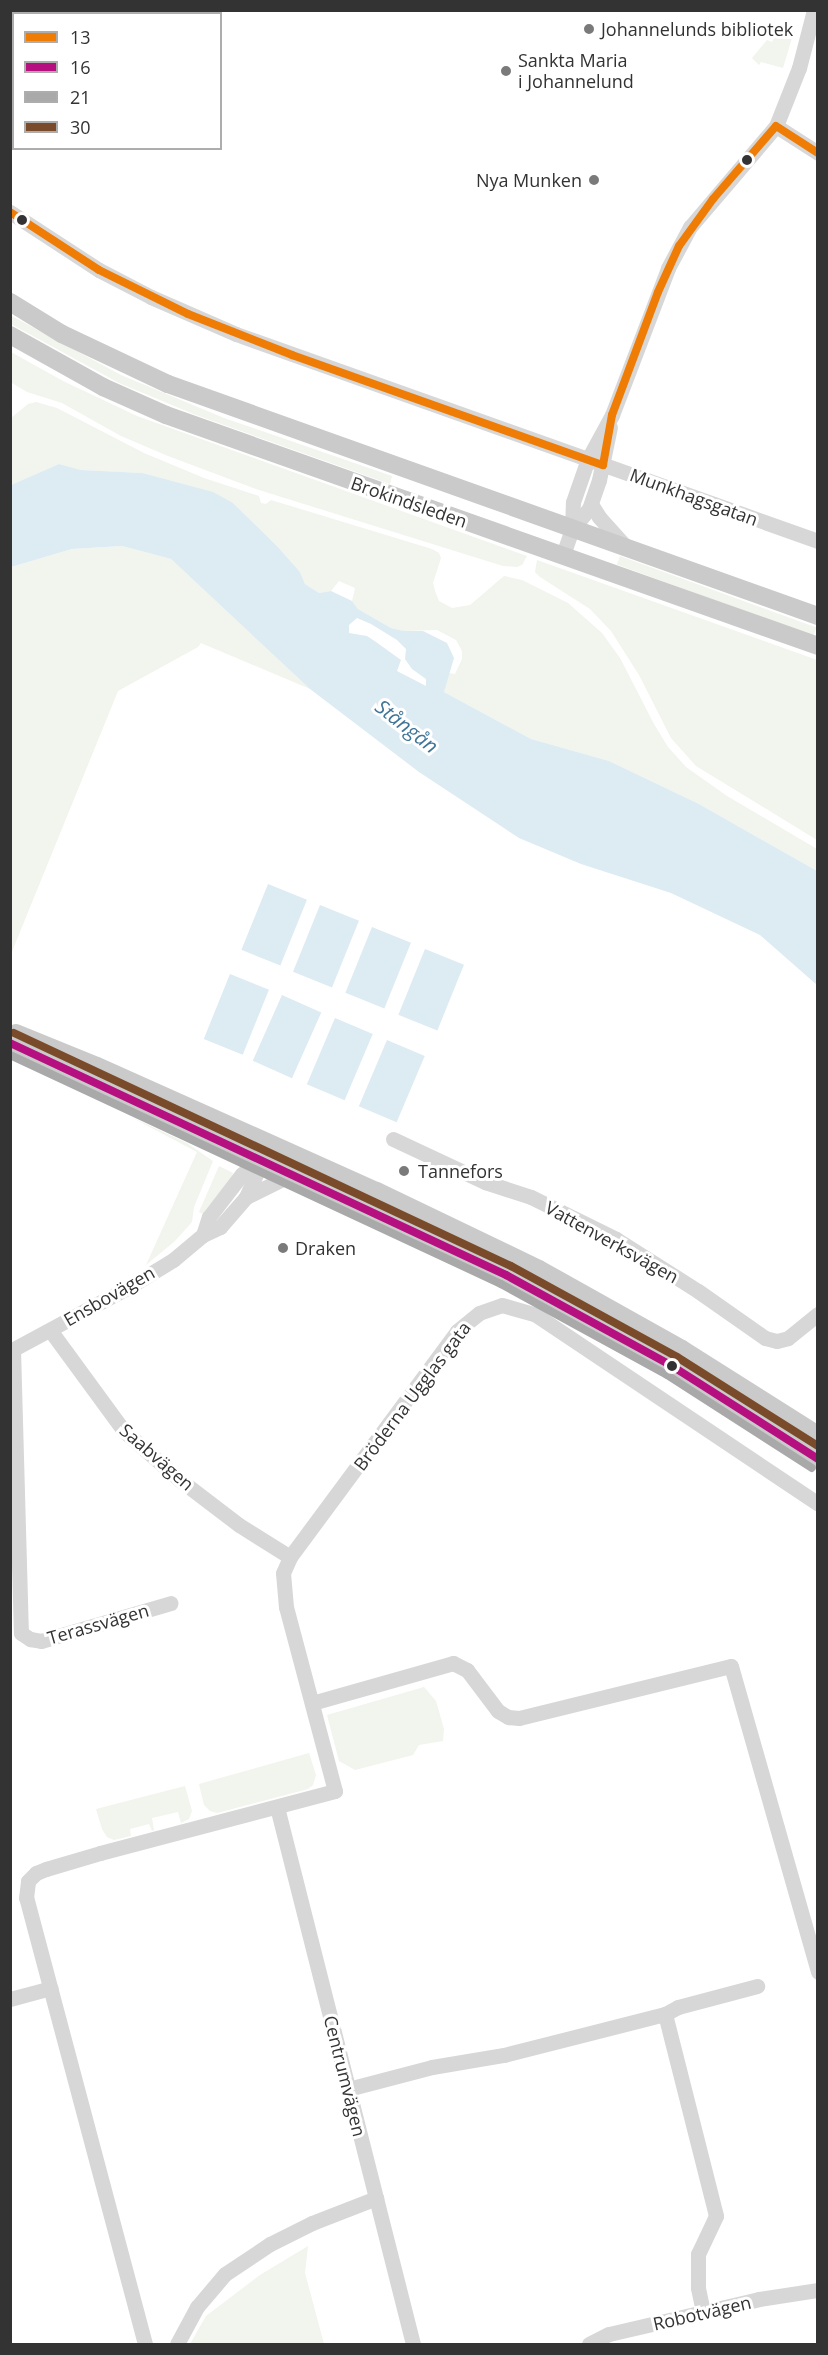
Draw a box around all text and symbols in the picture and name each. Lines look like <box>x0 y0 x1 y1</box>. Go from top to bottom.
legend <box>12 12 222 150</box>
place label: Johannelunds bibliotek <box>601 18 793 40</box>
marker: Johannelunds bibliotek <box>582 22 596 36</box>
text: 13 <box>70 25 91 49</box>
place label: Sankta Maria i Johannelund <box>518 50 634 92</box>
text: 16 <box>70 55 91 79</box>
marker: Sankta Maria i Johannelund <box>499 64 513 78</box>
text: 21 <box>70 85 91 109</box>
text: 30 <box>70 115 91 139</box>
unlabelled marker <box>741 154 753 166</box>
place label: Nya Munken <box>476 169 582 191</box>
marker: Nya Munken <box>587 173 601 187</box>
unlabelled marker <box>16 214 28 226</box>
street label: Munkhagsgatan <box>627 464 761 530</box>
street label: Brokindsleden <box>348 472 470 532</box>
water label: Stångån <box>371 694 443 758</box>
place label: Tannefors <box>418 1160 503 1182</box>
marker: Tannefors <box>395 1162 413 1180</box>
street label: Vattenverksvägen <box>542 1196 682 1288</box>
place label: Draken <box>295 1237 356 1259</box>
marker: Draken <box>276 1241 290 1255</box>
street label: Ensbovägen <box>60 1261 158 1331</box>
street label: Bröderna Ugglas gata <box>349 1317 475 1475</box>
unlabelled marker <box>666 1360 678 1372</box>
street label: Saabvägen <box>116 1419 198 1495</box>
street label: Terassvägen <box>45 1599 151 1649</box>
street label: Centrumvägen <box>320 2013 370 2139</box>
street label: Robotvägen <box>651 2291 753 2335</box>

